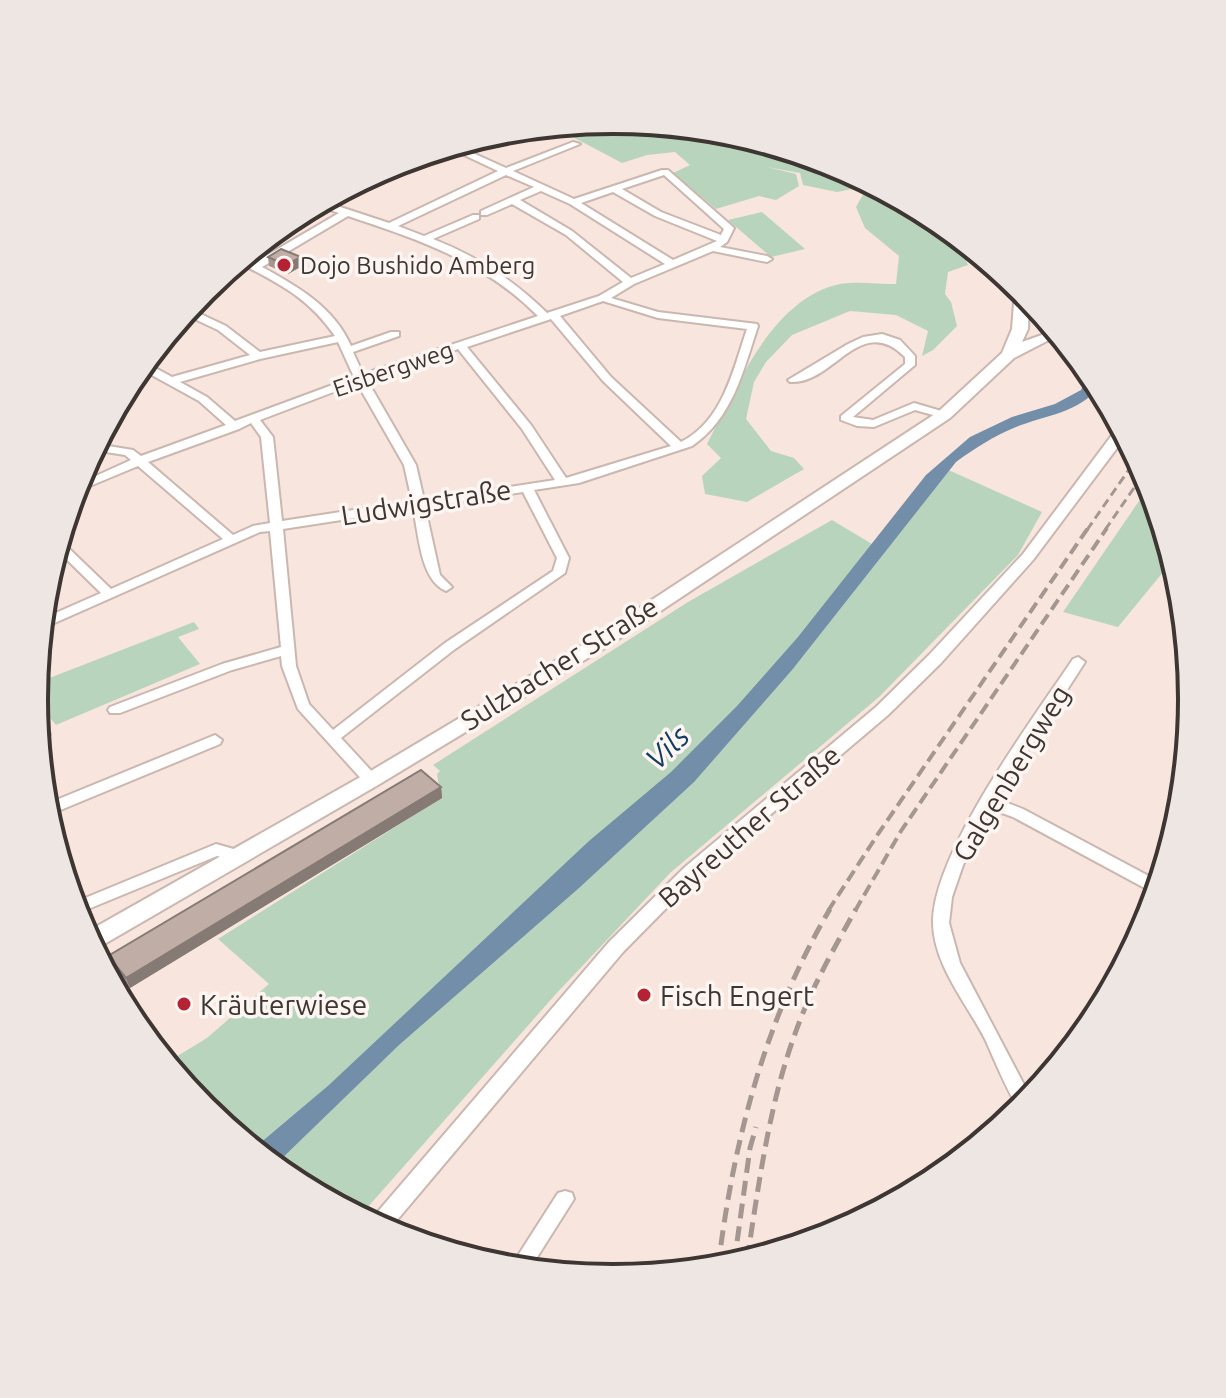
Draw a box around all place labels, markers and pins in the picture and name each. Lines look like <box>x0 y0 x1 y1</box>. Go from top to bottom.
place label: Dojo Bushido Amberg <box>300 252 535 279</box>
marker: Dojo Bushido Amberg <box>275 256 293 274</box>
place label: Fisch Engert <box>660 980 814 1011</box>
marker: Fisch Engert <box>635 986 653 1004</box>
place label: Kräuterwiese <box>200 989 367 1020</box>
marker: Kräuterwiese <box>175 995 193 1013</box>

